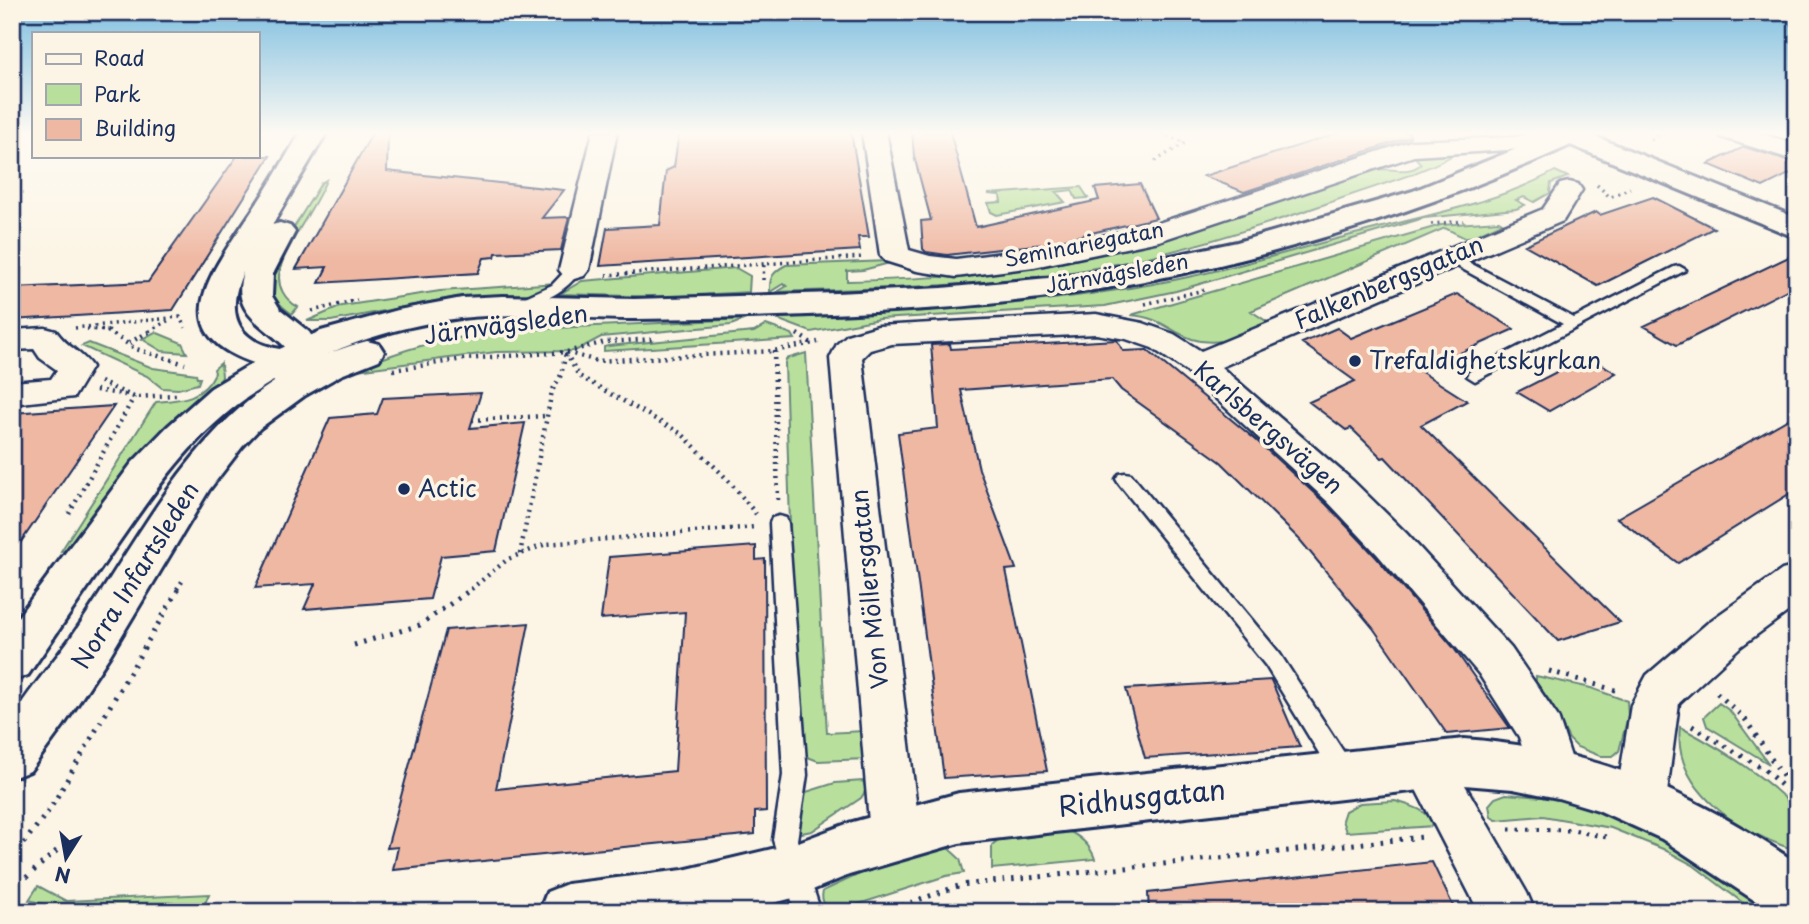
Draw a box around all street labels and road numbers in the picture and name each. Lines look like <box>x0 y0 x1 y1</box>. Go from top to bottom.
street label: Seminariegatan <box>1001 212 1166 274</box>
street label: Falkenbergsgatan <box>1288 225 1488 337</box>
street label: Järnvägsleden <box>1043 244 1191 300</box>
street label: Järnvägsleden <box>421 294 590 352</box>
street label: Karlsbergsvägen <box>1187 351 1352 502</box>
street label: Norra Infartsleden <box>62 474 207 676</box>
street label: Von Möllersgatan <box>840 488 896 691</box>
street label: Ridhusgatan <box>1056 766 1228 827</box>

